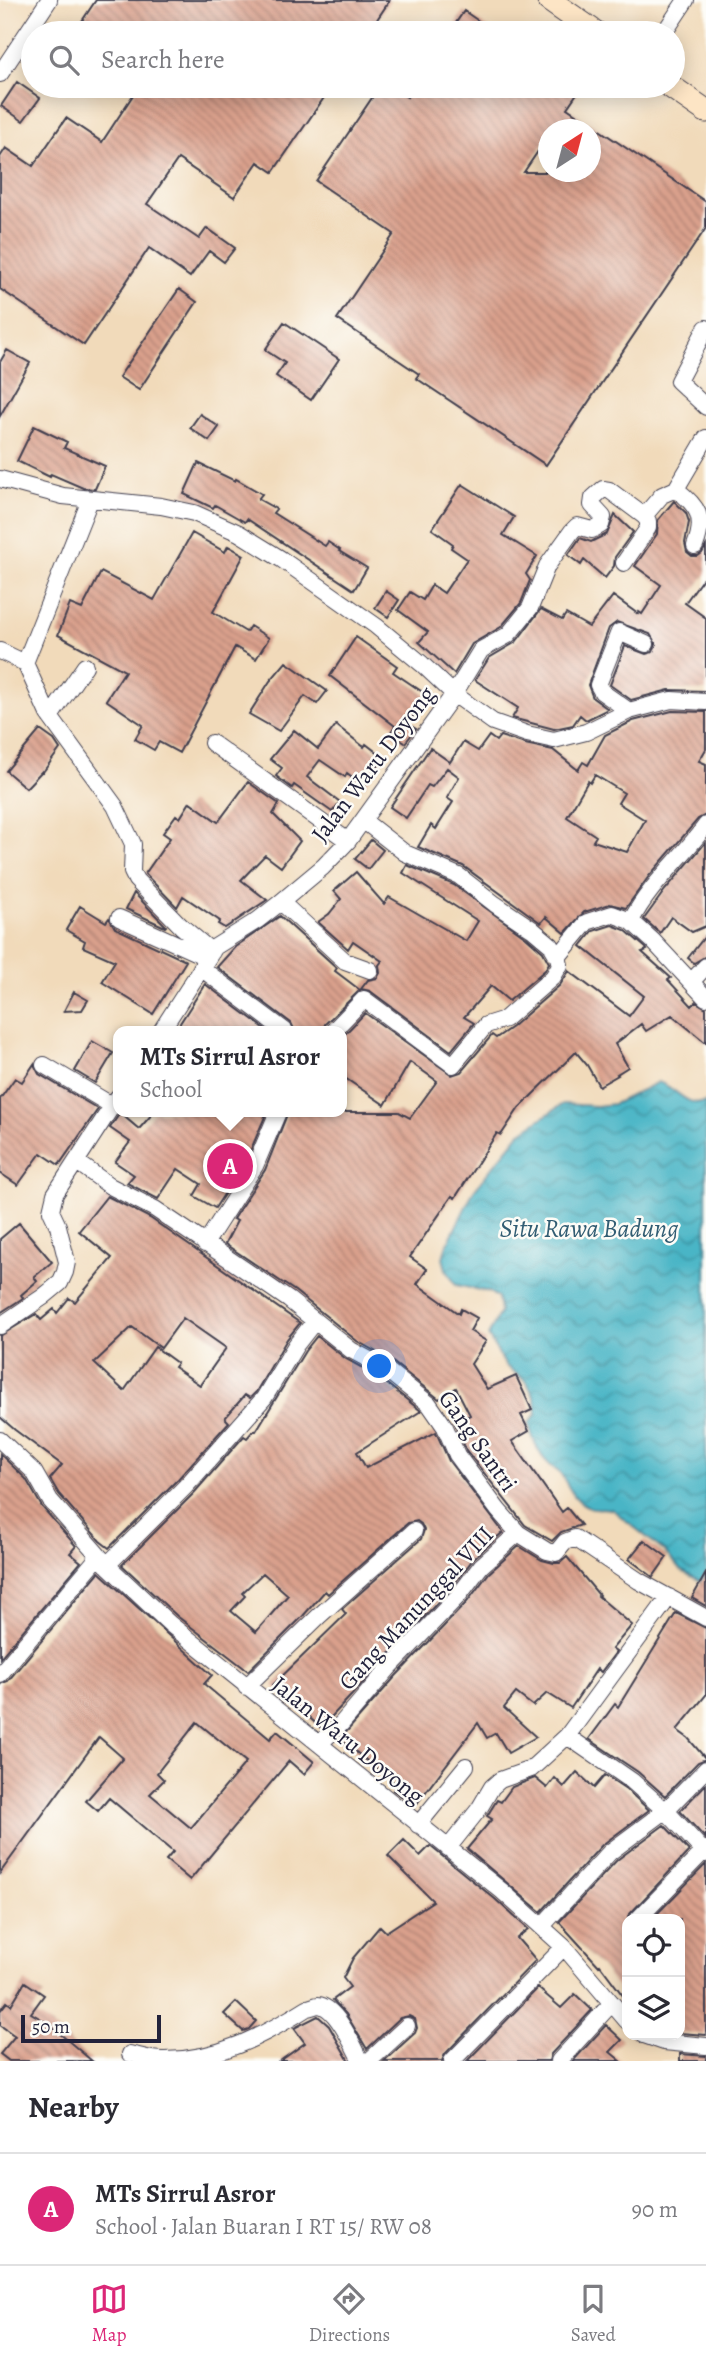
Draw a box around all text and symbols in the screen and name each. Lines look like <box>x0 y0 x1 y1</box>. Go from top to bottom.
search box <box>21 21 685 98</box>
icon: search <box>45 41 83 79</box>
text: Search here <box>101 42 225 77</box>
north arrow <box>538 119 601 182</box>
street label: Jalan Waru Doyong <box>304 679 442 849</box>
popup <box>113 1026 347 1117</box>
text: MTs Sirrul Asror <box>140 1039 320 1074</box>
text: School <box>140 1074 202 1105</box>
pin: A <box>207 1140 253 1192</box>
water label: Situ Rawa Badung <box>499 1211 679 1246</box>
your location <box>362 1349 396 1383</box>
street label: Gang Santri <box>431 1384 525 1498</box>
street label: Gang Manunggal VIII <box>331 1519 501 1697</box>
street label: Jalan Waru Doyong <box>265 1668 431 1812</box>
map controls <box>622 1914 685 2040</box>
button: locate <box>622 1914 685 1977</box>
button: layers <box>622 1977 685 2040</box>
scale bar <box>21 2012 161 2044</box>
text: 50 m <box>32 2014 70 2040</box>
text: Nearby <box>28 2087 119 2127</box>
text: MTs Sirrul Asror <box>95 2176 276 2211</box>
text: A <box>44 2194 58 2225</box>
text: 90 m <box>632 2194 678 2225</box>
text: School · Jalan Buaran I RT 15/ RW 08 <box>95 2211 432 2242</box>
tab: Map <box>90 2280 128 2348</box>
tab: Directions <box>309 2280 390 2348</box>
tab: Saved <box>571 2280 616 2348</box>

